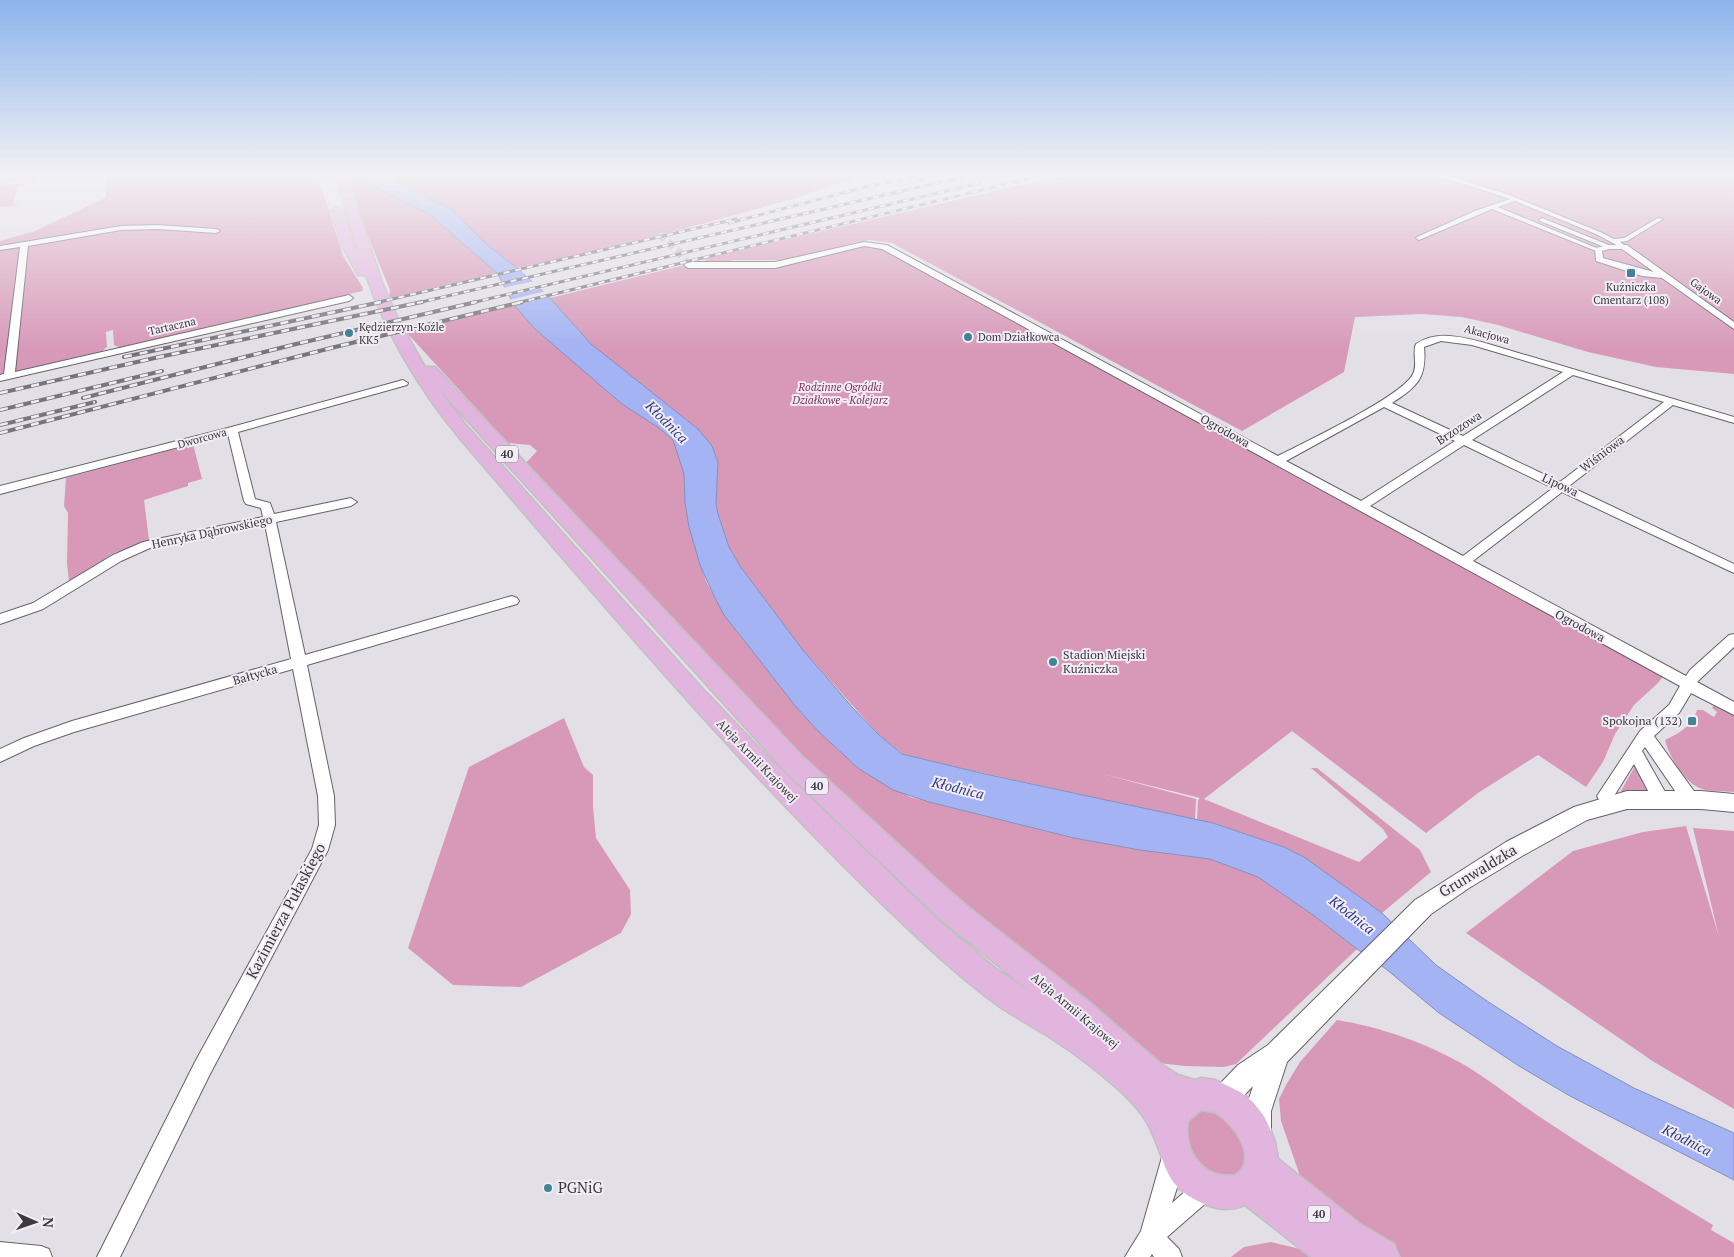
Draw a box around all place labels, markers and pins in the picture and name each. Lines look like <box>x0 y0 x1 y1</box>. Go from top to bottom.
marker: Kuźniczka Cmentarz (108) <box>1625 267 1637 279</box>
place label: Kuźniczka Cmentarz (108) <box>1593 280 1669 307</box>
place label: Kędzierzyn-Koźle KK5 <box>359 320 445 347</box>
marker: Kędzierzyn-Koźle KK5 <box>343 327 355 339</box>
place label: Dom Działkowca <box>978 330 1060 344</box>
marker: Dom Działkowca <box>962 331 974 343</box>
place label: Stadion Miejski Kuźniczka <box>1063 647 1146 676</box>
marker: Stadion Miejski Kuźniczka <box>1047 656 1059 668</box>
place label: Spokojna (132) <box>1602 713 1682 728</box>
marker: Spokojna (132) <box>1686 715 1698 727</box>
place label: PGNiG <box>558 1177 604 1197</box>
marker: PGNiG <box>542 1182 554 1194</box>

